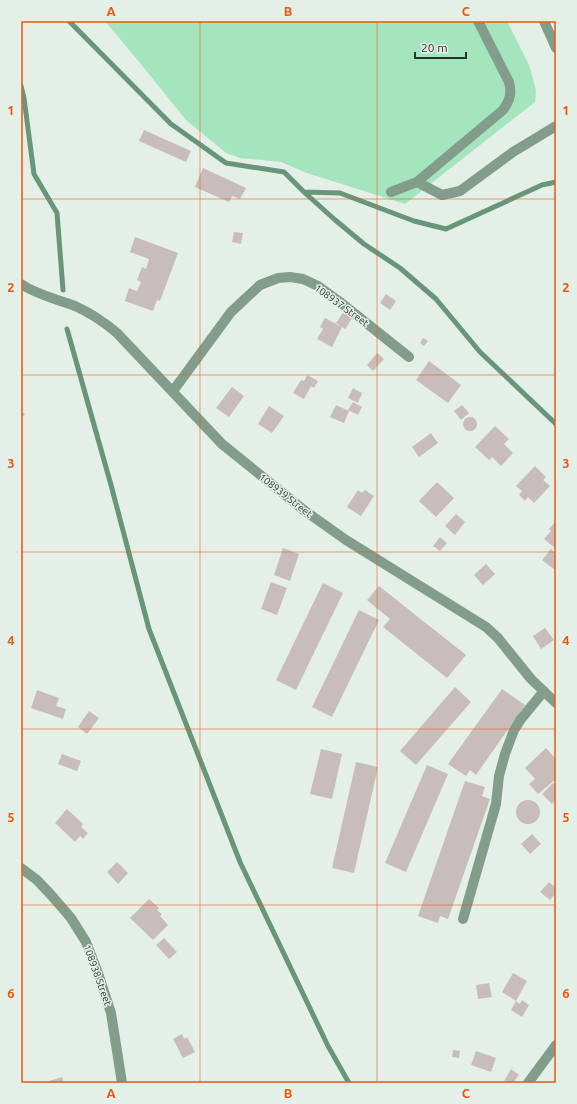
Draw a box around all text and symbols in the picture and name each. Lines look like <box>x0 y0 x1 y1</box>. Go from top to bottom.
text: A <box>106 4 116 18</box>
text: B <box>284 4 293 18</box>
text: C <box>462 4 471 18</box>
scale bar <box>415 34 466 60</box>
text: 20 m <box>421 41 448 54</box>
text: 1 <box>7 103 15 117</box>
text: 1 <box>562 103 570 117</box>
text: 2 <box>7 280 15 294</box>
text: 2 <box>562 280 570 294</box>
street label: 108937 Street <box>313 282 371 329</box>
text: 3 <box>7 456 15 470</box>
text: 3 <box>562 456 570 470</box>
street label: 108939 Street <box>257 471 314 519</box>
text: 4 <box>7 633 15 647</box>
text: 4 <box>562 633 570 647</box>
text: 5 <box>7 810 15 824</box>
text: 5 <box>562 810 570 824</box>
street label: 108938 Street <box>81 943 114 1007</box>
text: 6 <box>7 986 15 1000</box>
text: 6 <box>562 986 570 1000</box>
text: A <box>106 1086 116 1100</box>
text: B <box>284 1086 293 1100</box>
text: C <box>462 1086 471 1100</box>

